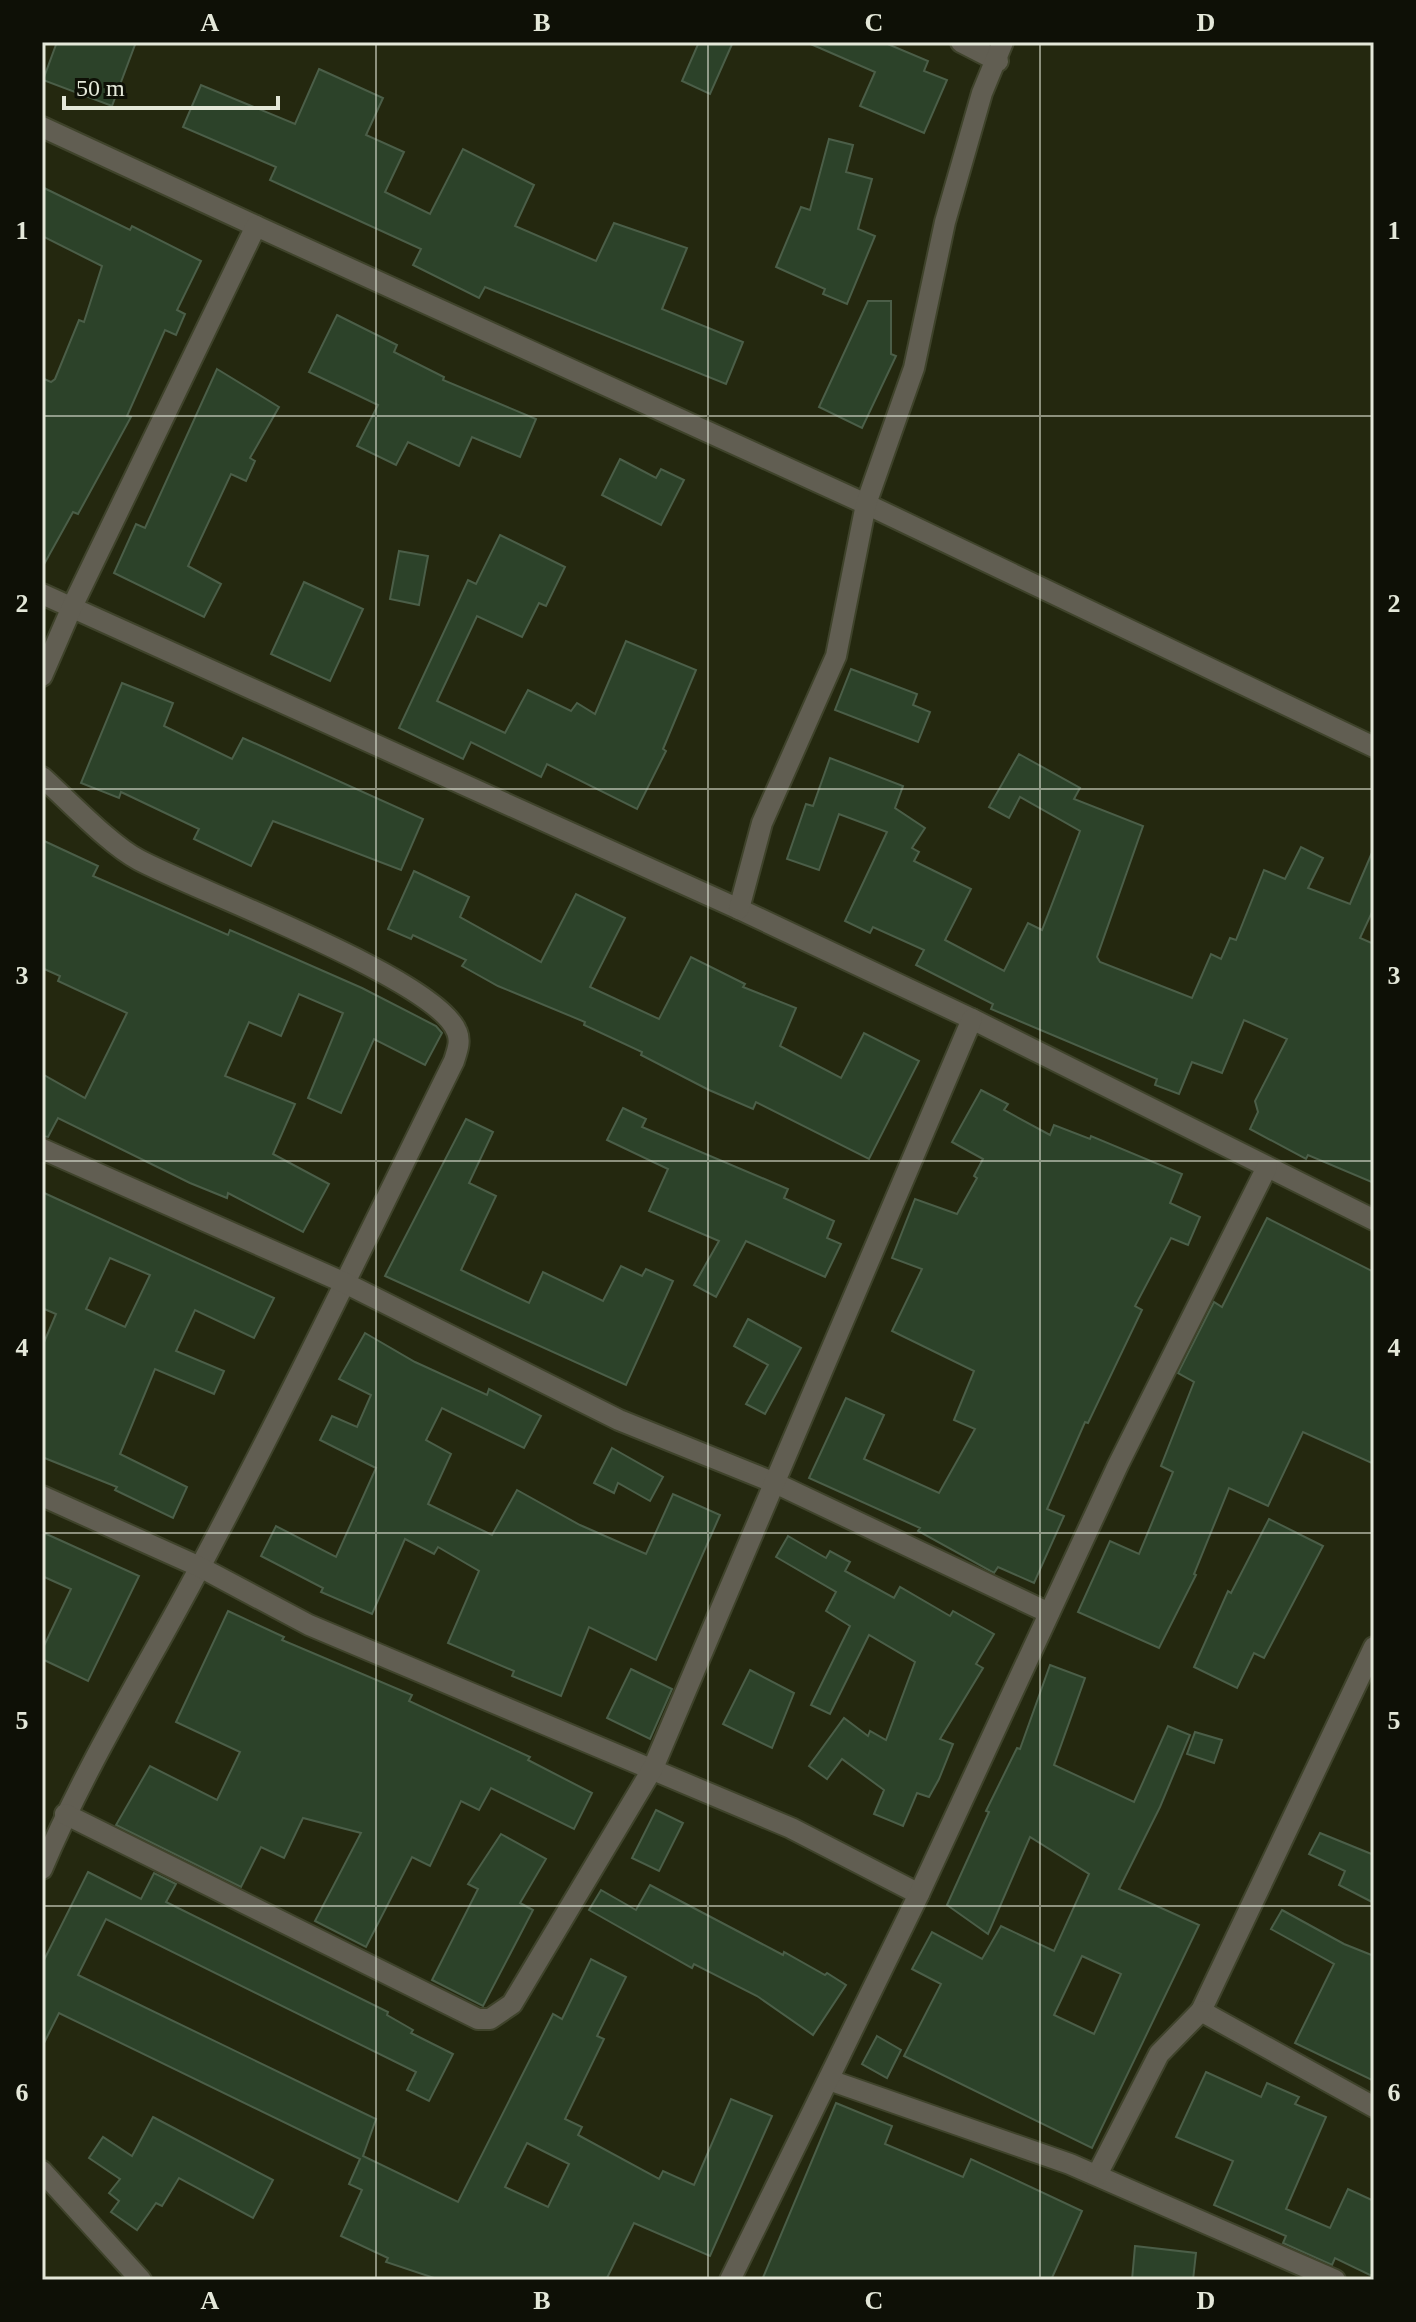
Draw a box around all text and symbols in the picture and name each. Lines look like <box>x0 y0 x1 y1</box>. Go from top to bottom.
text: A <box>201 8 220 37</box>
text: B <box>533 8 551 37</box>
text: C <box>865 8 883 37</box>
text: D <box>1197 8 1215 37</box>
scale bar <box>64 60 278 110</box>
text: 50 m <box>76 75 125 101</box>
text: 1 <box>16 216 29 245</box>
text: 1 <box>1388 216 1401 245</box>
text: 2 <box>16 589 29 618</box>
text: 2 <box>1388 589 1401 618</box>
text: 3 <box>16 961 29 990</box>
text: 3 <box>1388 961 1401 990</box>
text: 4 <box>16 1333 29 1362</box>
text: 4 <box>1388 1333 1401 1362</box>
text: 5 <box>16 1706 29 1735</box>
text: 5 <box>1388 1706 1401 1735</box>
text: 6 <box>16 2078 29 2107</box>
text: 6 <box>1388 2078 1401 2107</box>
text: A <box>201 2286 220 2315</box>
text: B <box>533 2286 551 2315</box>
text: C <box>865 2286 883 2315</box>
text: D <box>1197 2286 1215 2315</box>

